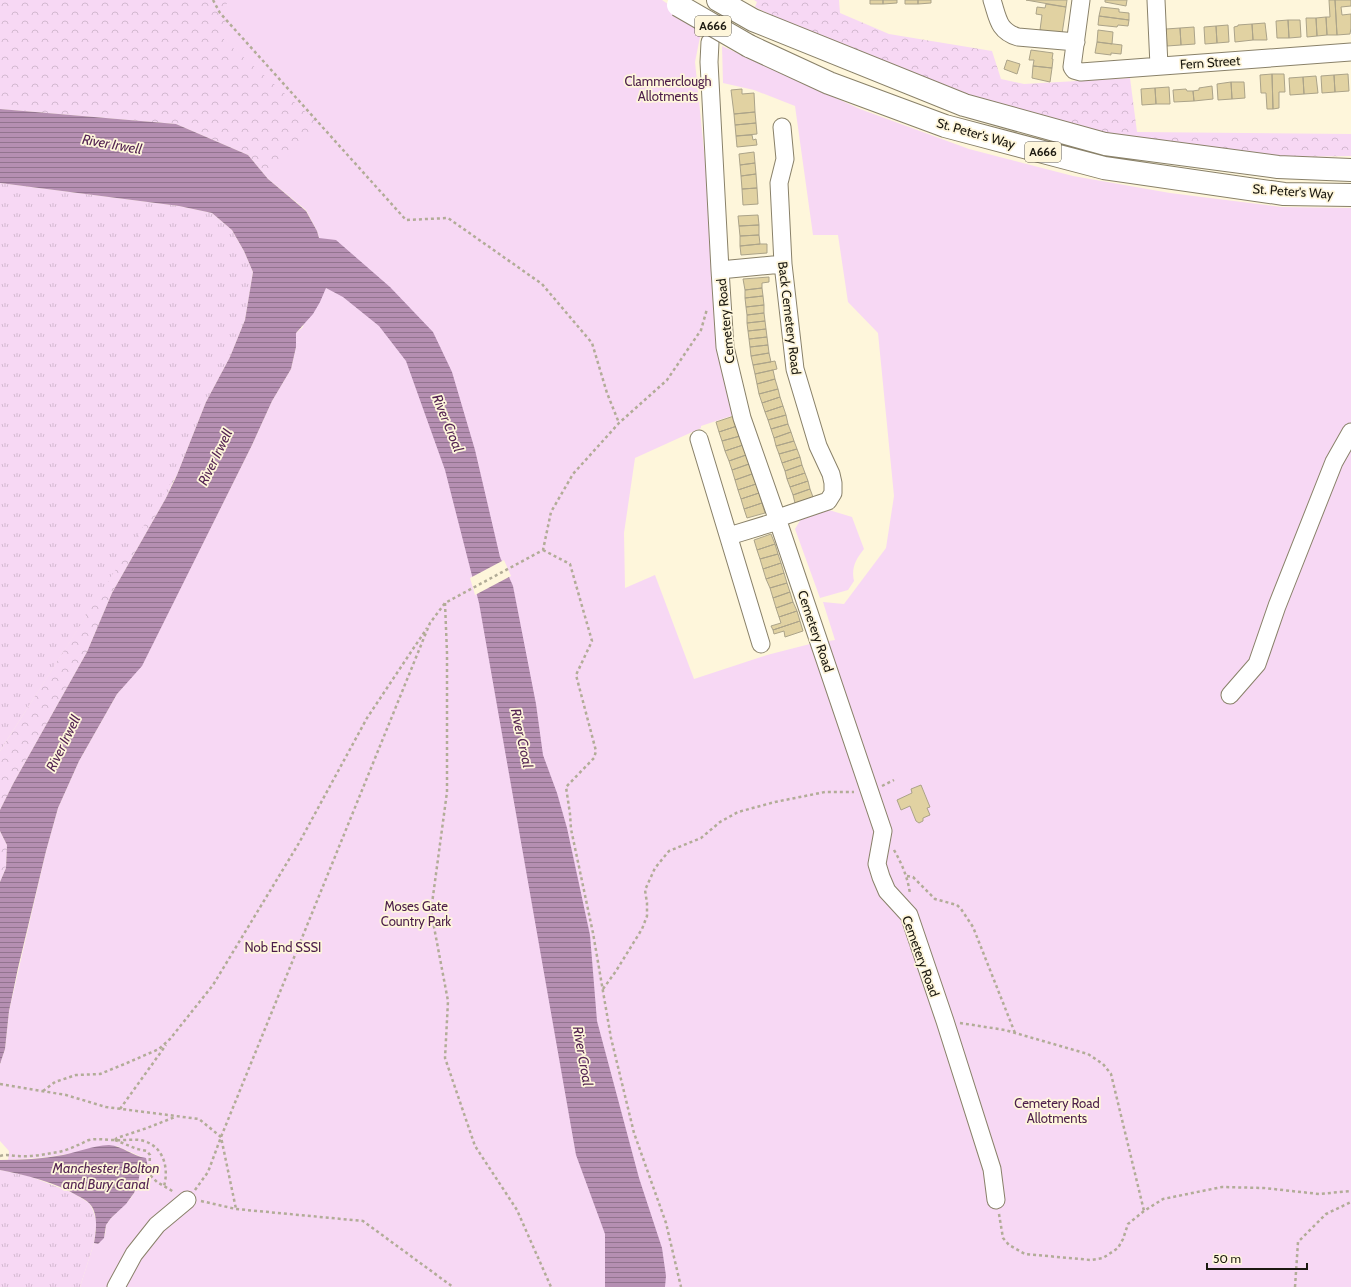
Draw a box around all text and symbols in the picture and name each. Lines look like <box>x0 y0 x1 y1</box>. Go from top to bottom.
road number: A666 <box>695 16 731 36</box>
street label: Fern Street <box>1179 52 1241 72</box>
park label: Clammerclough Allotments <box>624 73 712 104</box>
street label: St. Peter's Way <box>935 114 1018 152</box>
water label: River Irwell <box>81 130 144 158</box>
road number: A666 <box>1025 142 1061 162</box>
street label: St. Peter's Way <box>1252 180 1334 202</box>
street label: Back Cemetery Road <box>775 260 805 376</box>
street label: Cemetery Road <box>713 278 737 364</box>
water label: River Croal <box>428 392 468 455</box>
water label: River Irwell <box>194 425 237 488</box>
street label: Cemetery Road <box>795 588 837 674</box>
water label: River Croal <box>507 707 537 770</box>
water label: River Irwell <box>42 711 85 774</box>
park label: Moses Gate Country Park <box>381 898 451 929</box>
street label: Cemetery Road <box>899 913 943 999</box>
park label: Nob End SSSI <box>245 939 321 955</box>
water label: River Croal <box>569 1025 597 1088</box>
park label: Cemetery Road Allotments <box>1014 1095 1100 1126</box>
water label: Manchester, Bolton and Bury Canal <box>52 1159 159 1193</box>
scale bar <box>1207 1245 1307 1271</box>
text: 50 m <box>1213 1251 1241 1266</box>

